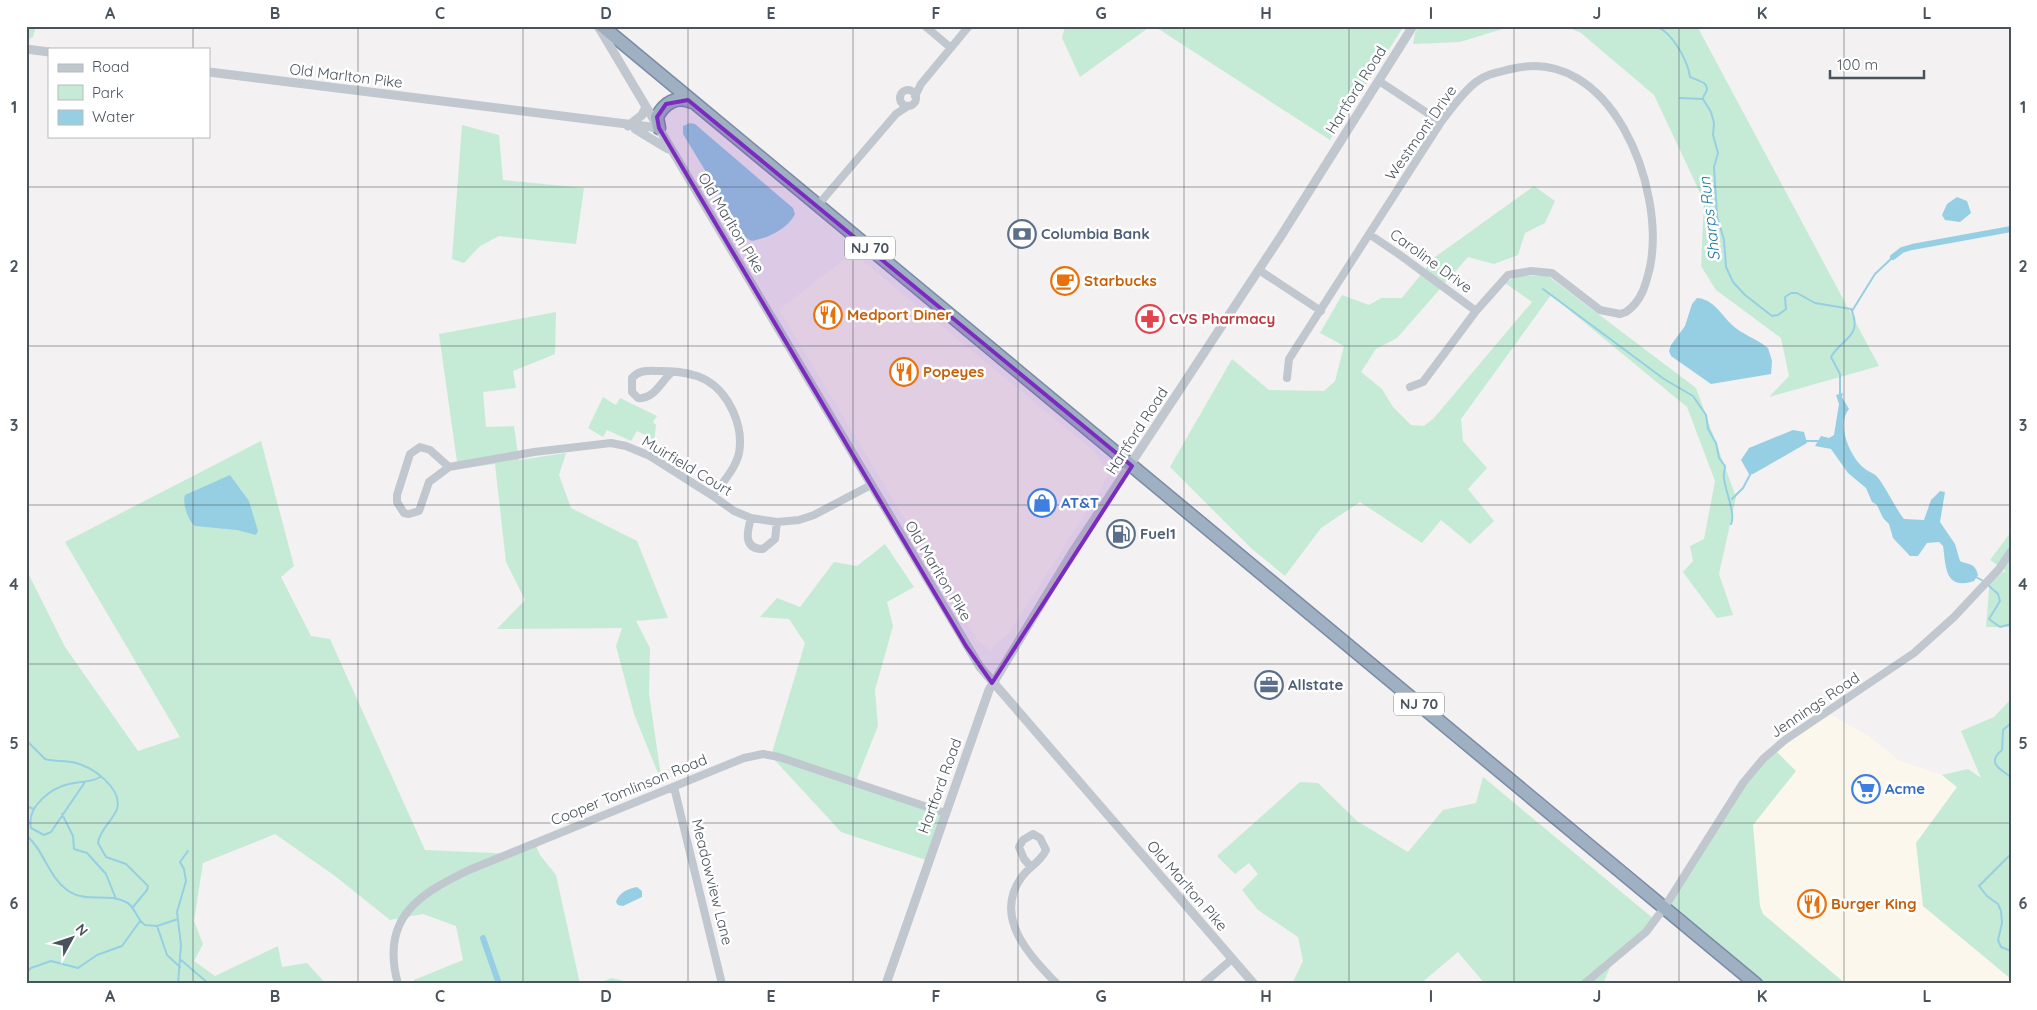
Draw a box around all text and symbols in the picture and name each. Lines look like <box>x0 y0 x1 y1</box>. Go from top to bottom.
text: A <box>105 3 116 23</box>
text: B <box>270 3 280 23</box>
text: C <box>435 3 445 23</box>
text: D <box>600 3 612 23</box>
text: E <box>766 3 776 23</box>
text: F <box>932 3 941 23</box>
text: G <box>1095 3 1107 23</box>
text: H <box>1260 3 1272 23</box>
text: I <box>1429 3 1433 23</box>
text: J <box>1593 3 1601 23</box>
text: K <box>1757 3 1767 23</box>
text: L <box>1923 3 1932 23</box>
street label: Hartford Road <box>1321 42 1390 137</box>
legend <box>48 48 210 138</box>
scale bar <box>1830 48 1923 80</box>
text: 100 m <box>1837 55 1878 74</box>
text: Road <box>92 57 129 76</box>
street label: Old Marlton Pike <box>288 59 404 92</box>
street label: Westmont Drive <box>1381 82 1460 184</box>
text: Park <box>92 83 124 102</box>
text: 1 <box>11 97 17 117</box>
text: 1 <box>2020 97 2026 117</box>
text: Water <box>92 107 135 126</box>
street label: Old Marlton Pike <box>694 169 769 276</box>
water label: Sharps Run <box>1694 175 1724 262</box>
bank icon: Columbia Bank <box>1007 219 1037 249</box>
place label: Columbia Bank <box>1041 224 1150 243</box>
street label: Caroline Drive <box>1386 224 1476 297</box>
road number: NJ 70 <box>845 237 895 260</box>
text: 2 <box>9 256 19 276</box>
text: 2 <box>2018 256 2028 276</box>
cafe icon: Starbucks <box>1050 266 1080 296</box>
place label: Starbucks <box>1084 271 1157 290</box>
restaurant icon: Medport Diner <box>813 300 843 330</box>
pharmacy icon: CVS Pharmacy <box>1135 304 1165 334</box>
place label: Medport Diner <box>847 305 952 324</box>
place label: CVS Pharmacy <box>1169 309 1275 328</box>
restaurant icon: Popeyes <box>889 357 919 387</box>
place label: Popeyes <box>923 362 984 381</box>
street label: Hartford Road <box>1101 384 1172 478</box>
text: 3 <box>10 415 18 435</box>
text: 3 <box>2019 415 2027 435</box>
street label: Muirfield Court <box>639 431 736 500</box>
shop icon: AT&T <box>1027 488 1057 518</box>
place label: AT&T <box>1061 493 1099 512</box>
street label: Old Marlton Pike <box>901 517 976 624</box>
fuel station icon: Fuel1 <box>1106 519 1136 549</box>
place label: Fuel1 <box>1140 524 1176 543</box>
text: 4 <box>9 574 19 594</box>
text: 4 <box>2018 574 2028 594</box>
street label: Jennings Road <box>1766 668 1863 741</box>
office icon: Allstate <box>1254 670 1284 700</box>
place label: Allstate <box>1288 675 1344 694</box>
road number: NJ 70 <box>1394 692 1444 716</box>
text: 5 <box>9 733 19 753</box>
text: 5 <box>2018 733 2028 753</box>
street label: Hartford Road <box>913 736 966 836</box>
street label: Cooper Tomlinson Road <box>548 749 710 830</box>
supermarket icon: Acme <box>1851 774 1881 804</box>
place label: Acme <box>1885 779 1925 798</box>
street label: Meadowview Lane <box>688 817 737 947</box>
street label: Old Marlton Pike <box>1143 836 1232 935</box>
restaurant icon: Burger King <box>1797 889 1827 919</box>
text: 6 <box>10 893 19 913</box>
text: 6 <box>2019 893 2028 913</box>
place label: Burger King <box>1831 894 1917 913</box>
north arrow <box>48 912 98 962</box>
text: N <box>72 920 92 939</box>
text: A <box>105 986 116 1006</box>
text: B <box>270 986 280 1006</box>
text: C <box>435 986 445 1006</box>
text: D <box>600 986 612 1006</box>
text: E <box>766 986 776 1006</box>
text: F <box>932 986 941 1006</box>
text: G <box>1095 986 1107 1006</box>
text: H <box>1260 986 1272 1006</box>
text: I <box>1429 986 1433 1006</box>
text: J <box>1593 986 1601 1006</box>
text: K <box>1757 986 1767 1006</box>
text: L <box>1923 986 1932 1006</box>

